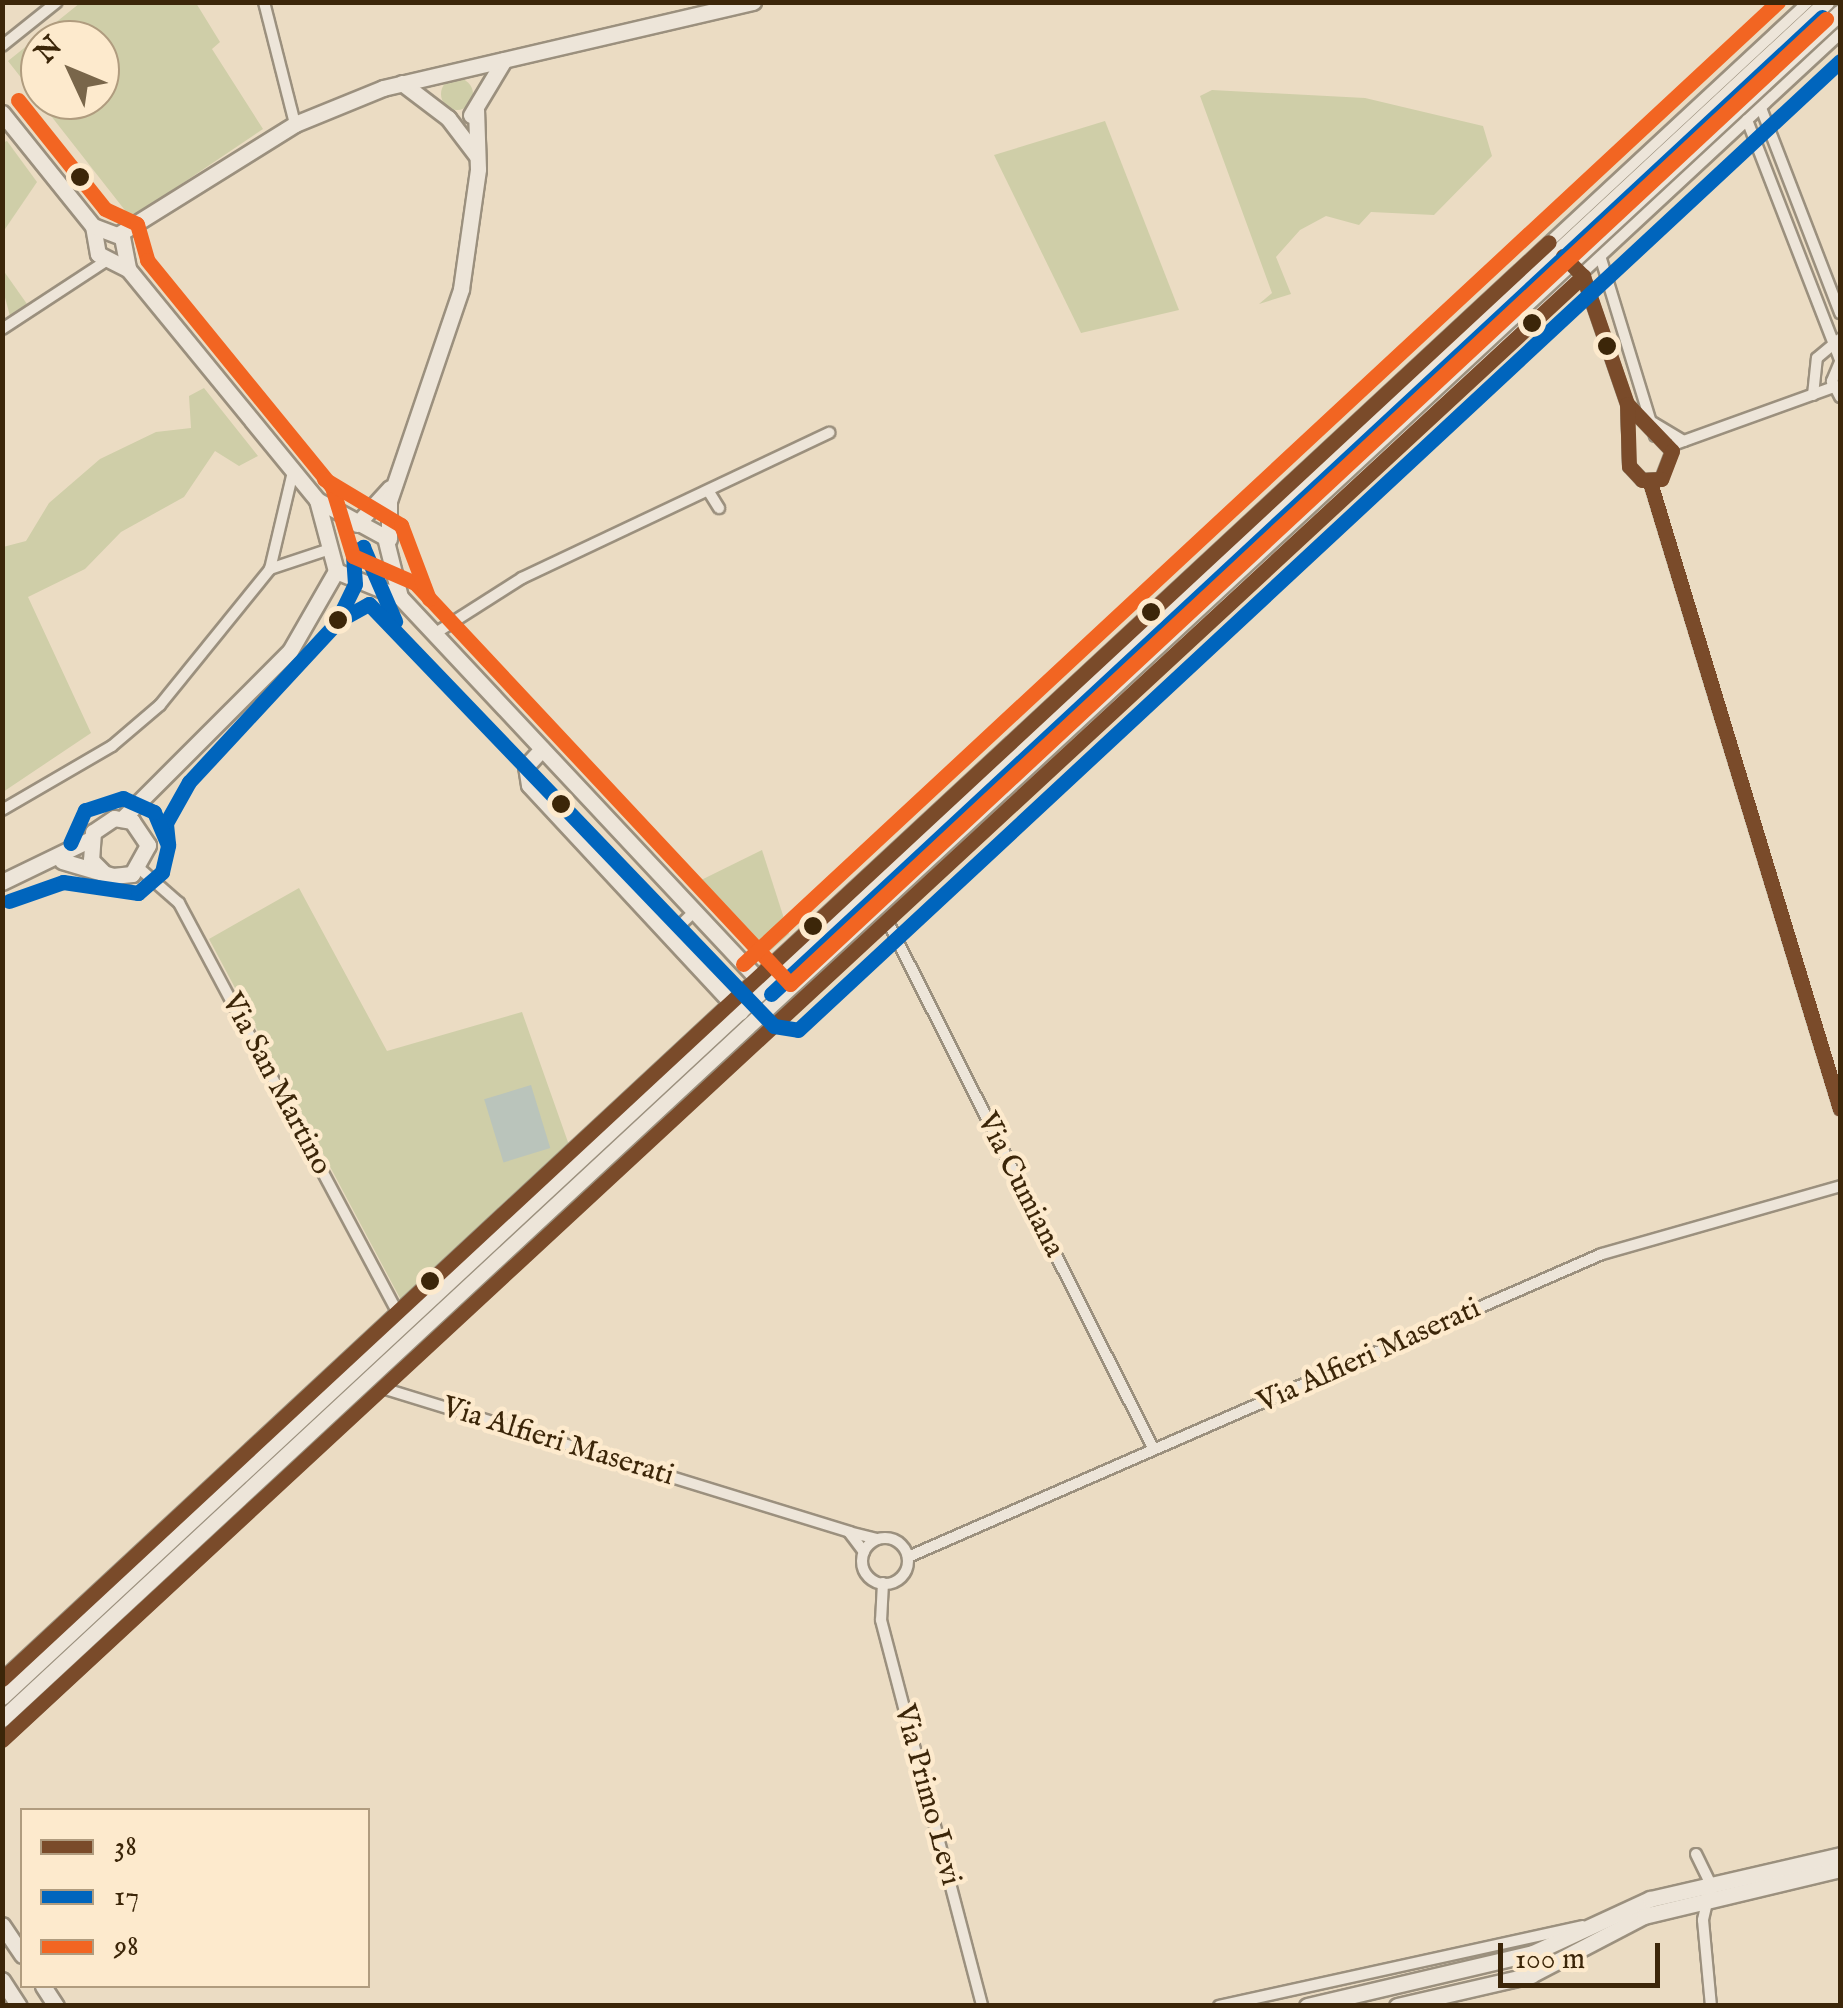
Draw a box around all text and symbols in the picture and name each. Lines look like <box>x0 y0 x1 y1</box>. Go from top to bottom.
north arrow <box>20 20 120 120</box>
text: N <box>28 29 70 71</box>
unlabelled marker <box>70 167 90 187</box>
unlabelled marker <box>1522 313 1542 333</box>
unlabelled marker <box>1597 336 1617 356</box>
unlabelled marker <box>1141 602 1161 622</box>
unlabelled marker <box>328 610 348 630</box>
unlabelled marker <box>551 794 571 814</box>
unlabelled marker <box>803 916 823 936</box>
street label: Via San Martino <box>213 987 339 1181</box>
street label: Via Cumiana <box>968 1107 1072 1263</box>
unlabelled marker <box>420 1271 440 1291</box>
street label: Via Alfieri Maserati <box>1252 1291 1486 1421</box>
street label: Via Alfieri Maserati <box>438 1390 678 1494</box>
street label: Via Primo Levi <box>886 1701 968 1889</box>
legend <box>20 1808 370 1988</box>
text: 38 <box>114 1828 137 1866</box>
text: 17 <box>114 1878 139 1916</box>
scale bar <box>1503 1923 1666 1985</box>
text: 98 <box>114 1928 139 1966</box>
text: 100 m <box>1515 1941 1585 1979</box>

